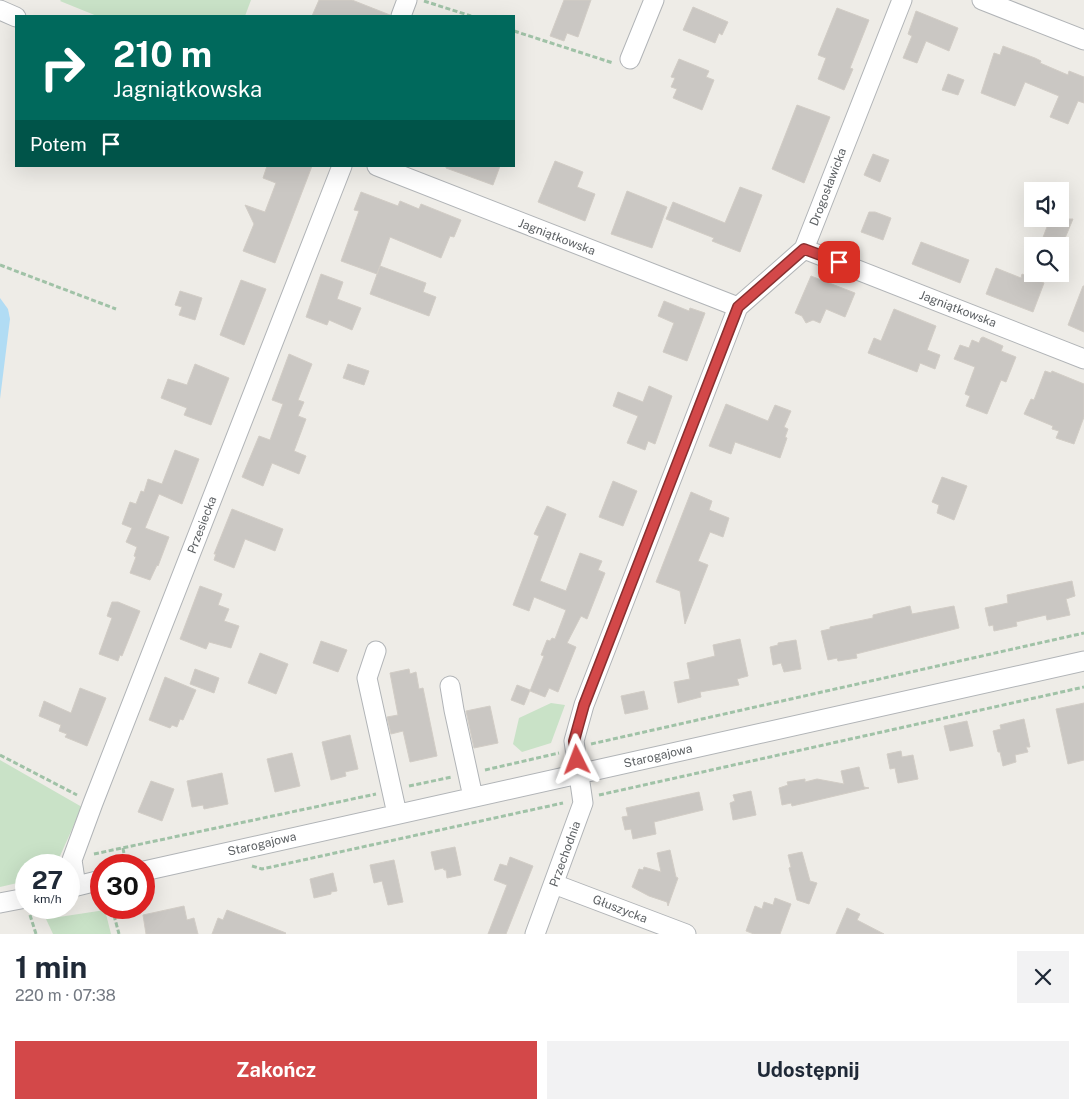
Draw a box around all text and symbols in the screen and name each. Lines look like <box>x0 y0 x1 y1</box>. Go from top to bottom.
text: 210 m <box>113 34 212 75</box>
icon: right <box>30 35 95 100</box>
text: Jagniątkowska <box>113 76 262 102</box>
icon: arrive <box>97 130 125 158</box>
text: Potem <box>30 133 87 155</box>
street label: Drogosławicka <box>807 146 849 228</box>
map controls <box>1024 182 1069 282</box>
button: sound <box>1024 182 1069 227</box>
street label: Jagniątkowska <box>516 216 598 258</box>
button: search <box>1024 237 1069 282</box>
pin <box>818 241 860 283</box>
icon: arrive <box>825 248 853 276</box>
street label: Jagniątkowska <box>917 288 999 330</box>
street label: Przesiecka <box>185 494 219 556</box>
position arrow <box>550 733 602 785</box>
street label: Starogajowa <box>622 741 694 771</box>
street label: Przechodnia <box>547 819 583 889</box>
street label: Starogajowa <box>226 829 298 859</box>
speed limit sign: 30 <box>90 854 155 919</box>
text: 27 <box>32 865 63 895</box>
text: km/h <box>33 892 62 906</box>
street label: Głuszycka <box>591 892 649 926</box>
text: 1 min <box>15 949 87 985</box>
button: close <box>1017 951 1069 1003</box>
text: 220 m · 07:38 <box>15 986 116 1005</box>
button: Zakończ <box>15 1041 537 1099</box>
button: Udostępnij <box>547 1041 1069 1099</box>

